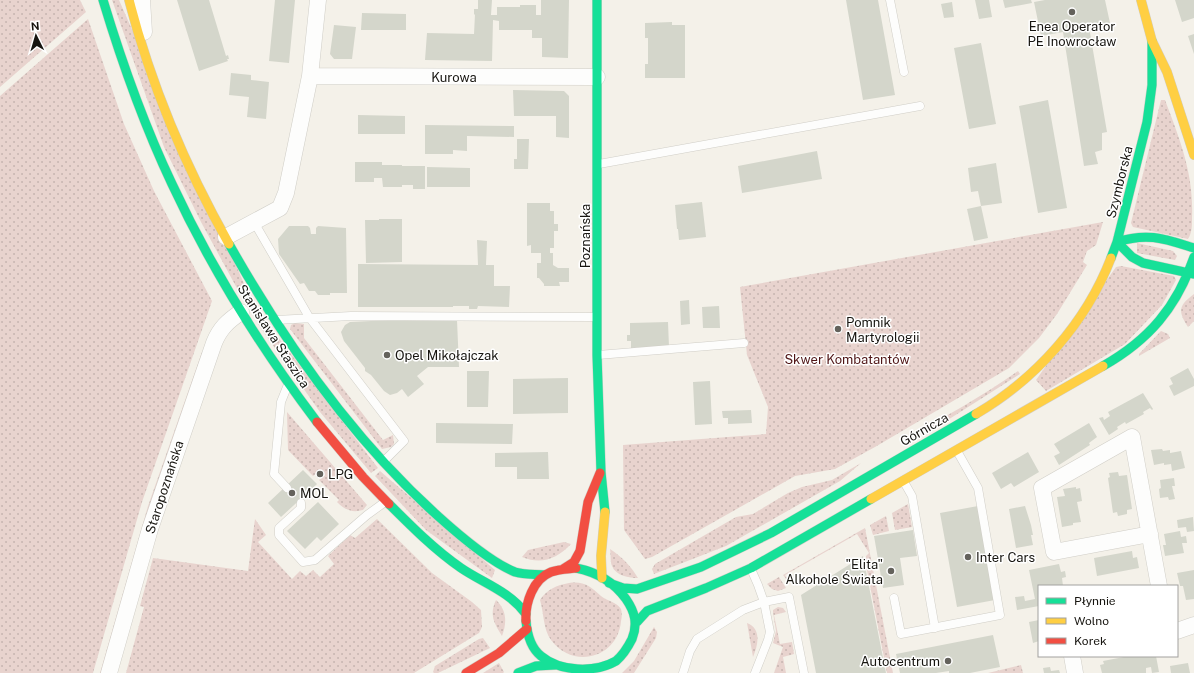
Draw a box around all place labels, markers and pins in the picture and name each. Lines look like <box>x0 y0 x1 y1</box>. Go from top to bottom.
marker: Enea Operator PE Inowrocław <box>1067 7 1077 17</box>
place label: Enea Operator PE Inowrocław <box>1028 19 1116 49</box>
place label: Pomnik Martyrologii <box>846 315 919 345</box>
marker: Pomnik Martyrologii <box>833 324 843 334</box>
place label: Opel Mikołajczak <box>395 348 499 363</box>
marker: Opel Mikołajczak <box>382 350 392 360</box>
place label: LPG <box>328 467 353 482</box>
marker: LPG <box>315 469 325 479</box>
place label: MOL <box>300 486 329 501</box>
marker: MOL <box>287 488 297 498</box>
place label: Inter Cars <box>976 550 1035 565</box>
marker: Inter Cars <box>963 552 973 562</box>
place label: "Elita" Alkohole Świata <box>785 557 883 587</box>
marker: "Elita" Alkohole Świata <box>886 566 896 576</box>
place label: Autocentrum <box>860 654 940 669</box>
marker: Autocentrum <box>943 656 953 666</box>

